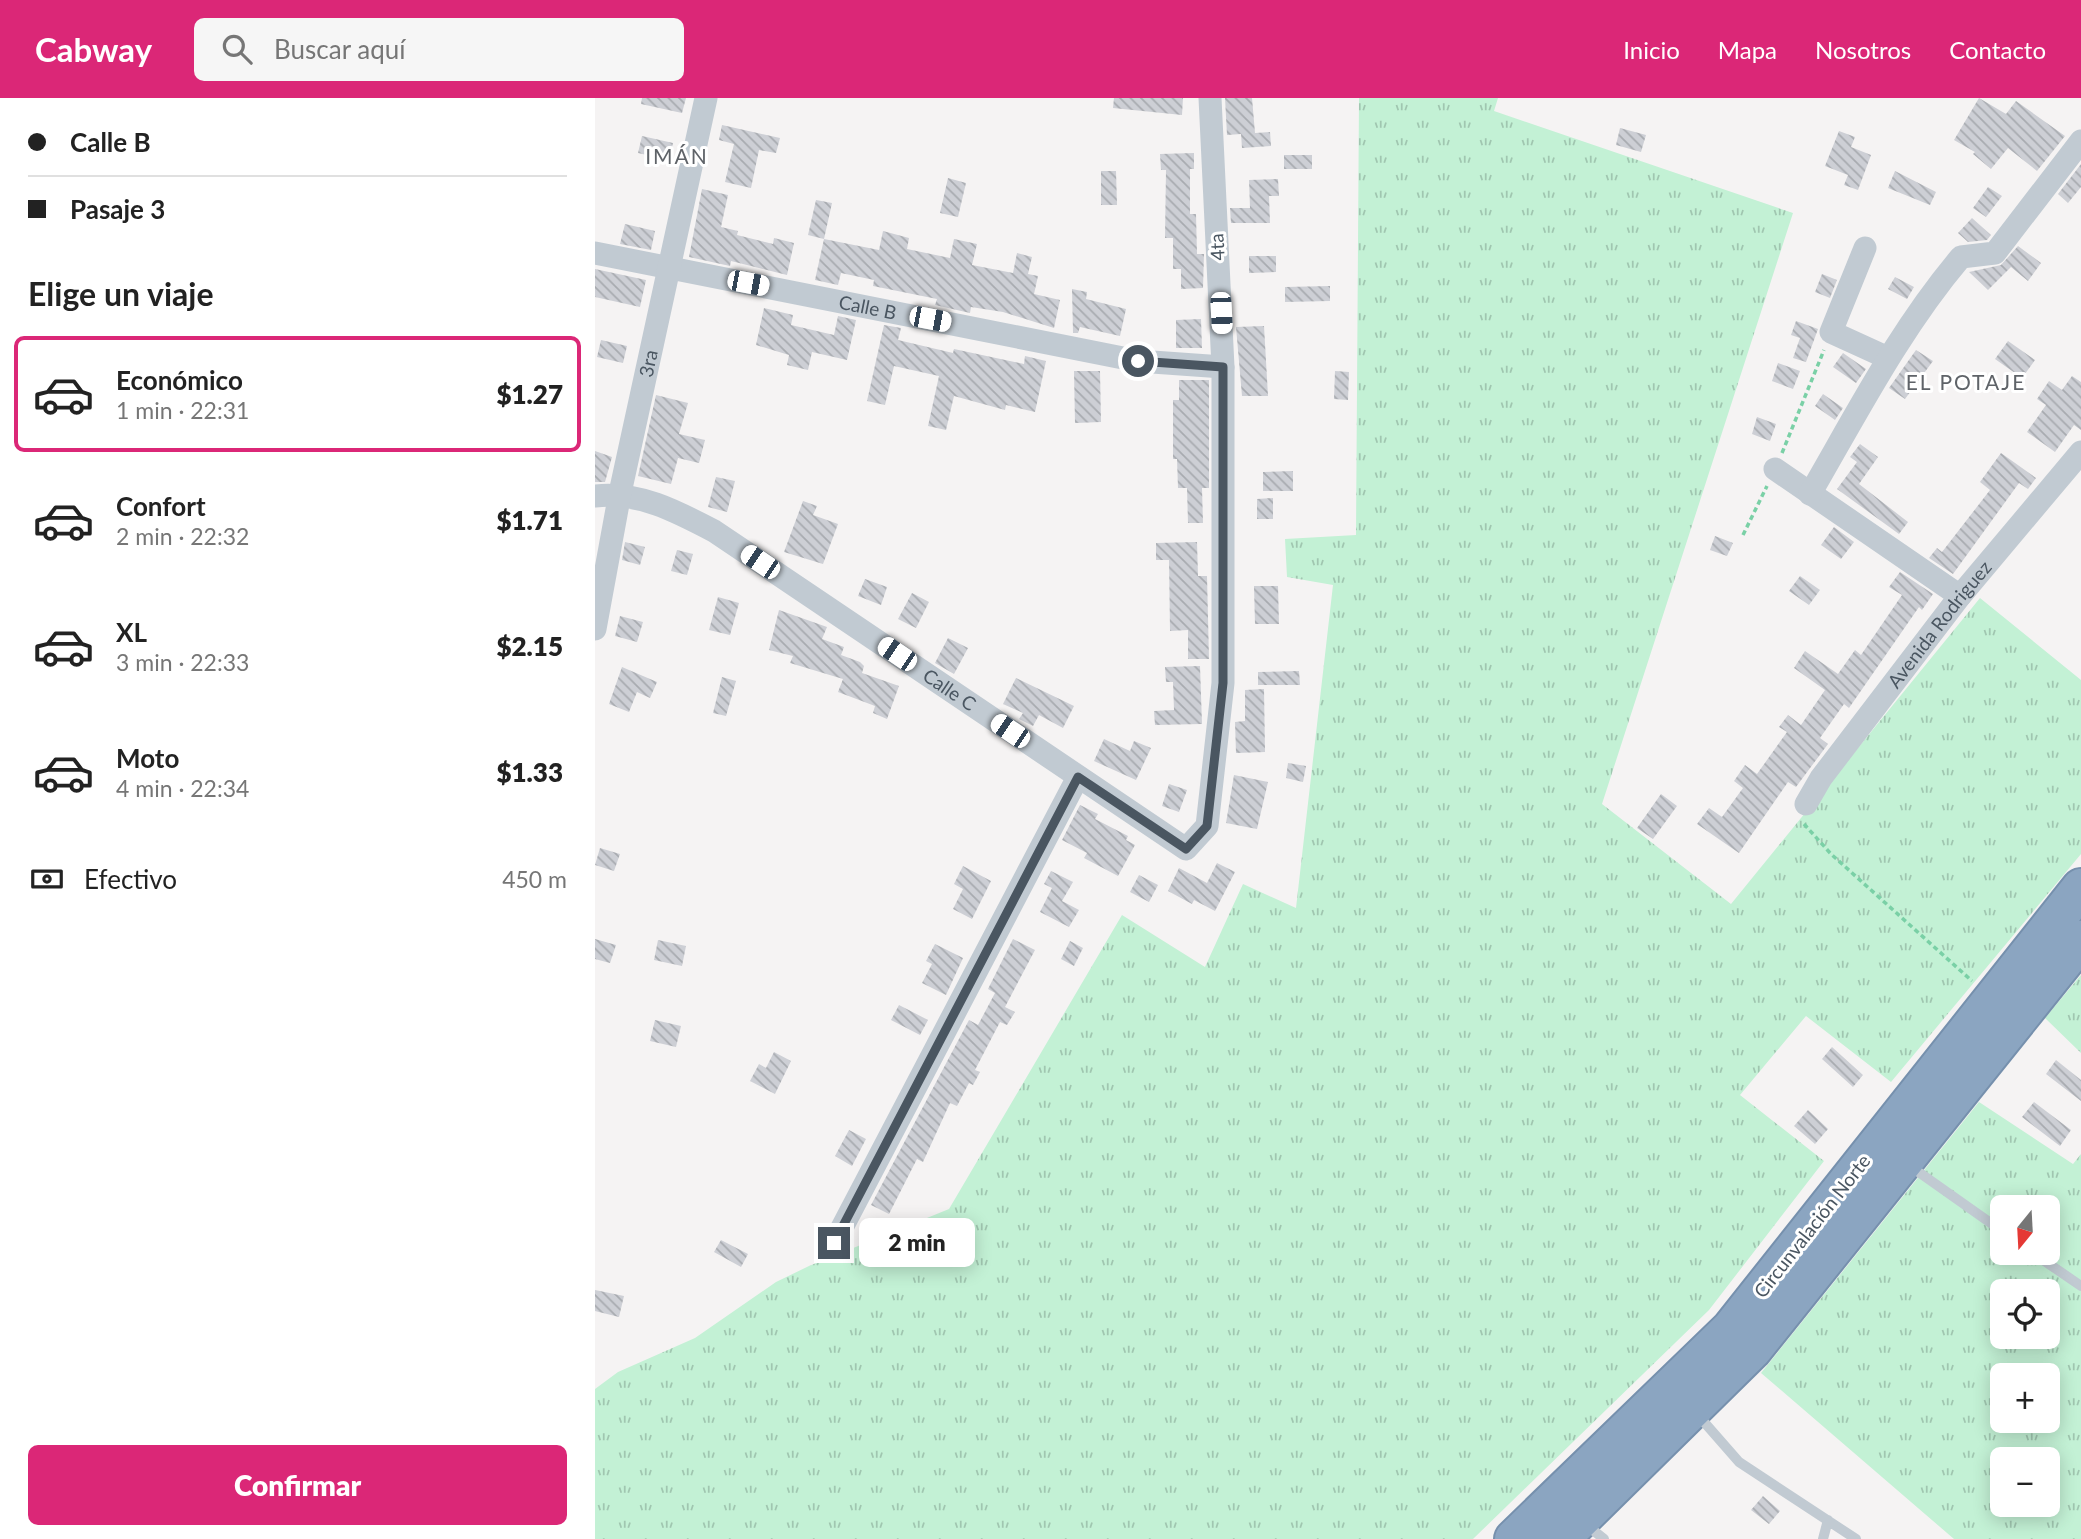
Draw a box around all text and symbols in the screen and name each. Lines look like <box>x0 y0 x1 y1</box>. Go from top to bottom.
search box <box>194 18 684 81</box>
text: Cabway <box>35 29 152 69</box>
icon: search <box>218 30 256 68</box>
text: Buscar aquí <box>274 33 405 65</box>
text: Inicio <box>1623 35 1680 64</box>
text: Mapa <box>1718 35 1777 64</box>
text: Nosotros <box>1815 35 1911 64</box>
text: Contacto <box>1949 35 2046 64</box>
text: Calle B <box>70 126 151 158</box>
district label: IMÁN <box>645 143 709 168</box>
text: Pasaje 3 <box>70 193 165 225</box>
street label: 4ta <box>1204 233 1229 261</box>
car <box>726 269 771 297</box>
text: Elige un viaje <box>28 274 213 313</box>
street label: Calle B <box>837 290 899 324</box>
car <box>1210 291 1233 335</box>
car <box>908 305 953 333</box>
route start <box>1122 345 1154 377</box>
street label: 3ra <box>634 347 662 379</box>
icon: car <box>32 363 95 426</box>
text: Económico <box>116 364 243 396</box>
district label: EL POTAJE <box>1906 369 2026 394</box>
text: $1.27 <box>496 378 563 410</box>
text: 1 min · 22:31 <box>116 396 249 424</box>
icon: car <box>32 489 95 552</box>
text: Confort <box>116 490 206 522</box>
text: $1.71 <box>496 504 563 536</box>
text: 2 min · 22:32 <box>116 522 249 550</box>
car <box>737 542 784 582</box>
street label: Avenida Rodriguez <box>1882 556 1996 692</box>
icon: car <box>32 615 95 678</box>
text: XL <box>116 616 147 648</box>
text: $2.15 <box>496 630 563 662</box>
car <box>874 634 921 674</box>
text: 3 min · 22:33 <box>116 648 249 676</box>
street label: Calle C <box>919 663 981 715</box>
car <box>987 711 1034 751</box>
icon: car <box>32 741 95 804</box>
text: Moto <box>116 742 179 774</box>
text: $1.33 <box>496 756 563 788</box>
text: 4 min · 22:34 <box>116 774 249 802</box>
icon: cash <box>28 860 66 898</box>
text: Efectivo <box>84 863 177 895</box>
text: 450 m <box>502 865 567 893</box>
street label: Circunvalación Norte <box>1749 1150 1875 1302</box>
north arrow <box>1990 1195 2060 1265</box>
map controls <box>1990 1195 2060 1517</box>
callout: 2 min <box>859 1218 974 1268</box>
route end <box>818 1227 850 1259</box>
text: 2 min <box>888 1228 946 1256</box>
button: locate <box>1990 1279 2060 1349</box>
button: + <box>1990 1363 2060 1433</box>
button: Confirmar <box>28 1445 567 1525</box>
button: − <box>1990 1447 2060 1517</box>

